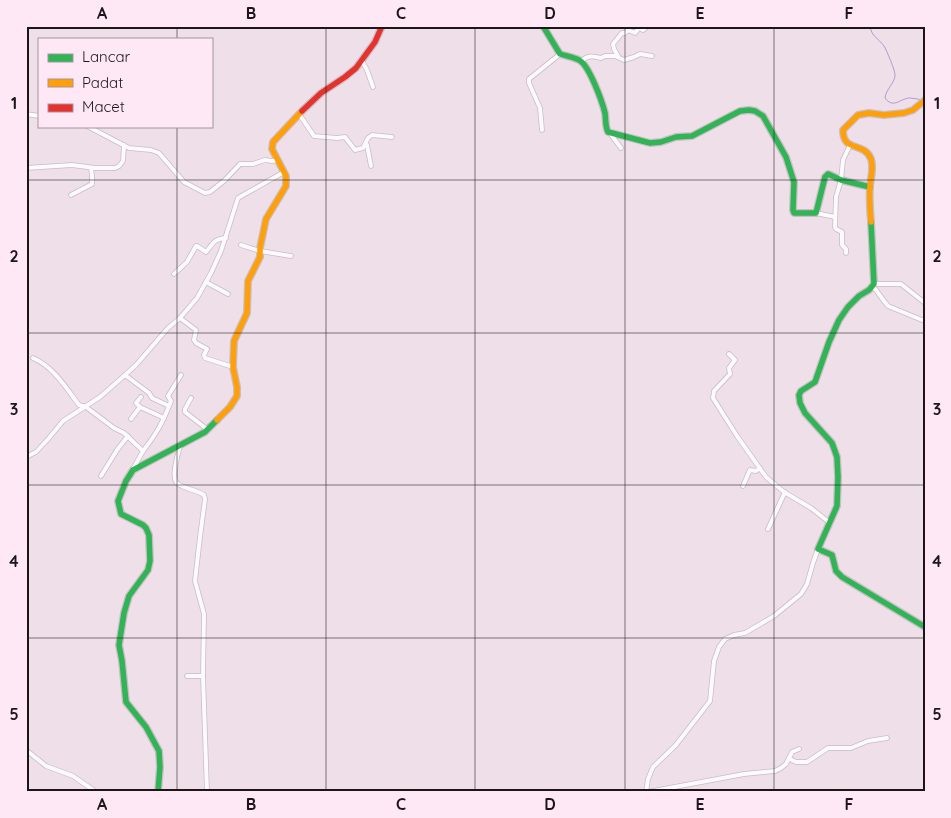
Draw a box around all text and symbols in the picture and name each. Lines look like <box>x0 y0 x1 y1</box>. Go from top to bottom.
text: A <box>97 3 108 23</box>
text: B <box>246 3 256 23</box>
text: C <box>396 3 406 23</box>
text: D <box>544 3 556 23</box>
text: E <box>695 3 705 23</box>
text: F <box>845 3 854 23</box>
legend <box>38 38 212 128</box>
text: Lancar <box>82 47 131 66</box>
text: Padat <box>82 73 123 92</box>
text: 1 <box>11 93 17 113</box>
text: 1 <box>934 93 940 113</box>
text: Macet <box>82 97 125 116</box>
text: 2 <box>9 246 19 266</box>
text: 2 <box>932 246 942 266</box>
text: 3 <box>10 399 18 419</box>
text: 3 <box>933 399 941 419</box>
text: 4 <box>9 551 19 571</box>
text: 4 <box>932 551 942 571</box>
text: 5 <box>9 704 19 724</box>
text: 5 <box>932 704 942 724</box>
text: A <box>97 794 108 814</box>
text: B <box>246 794 256 814</box>
text: C <box>396 794 406 814</box>
text: D <box>544 794 556 814</box>
text: E <box>695 794 705 814</box>
text: F <box>845 794 854 814</box>

